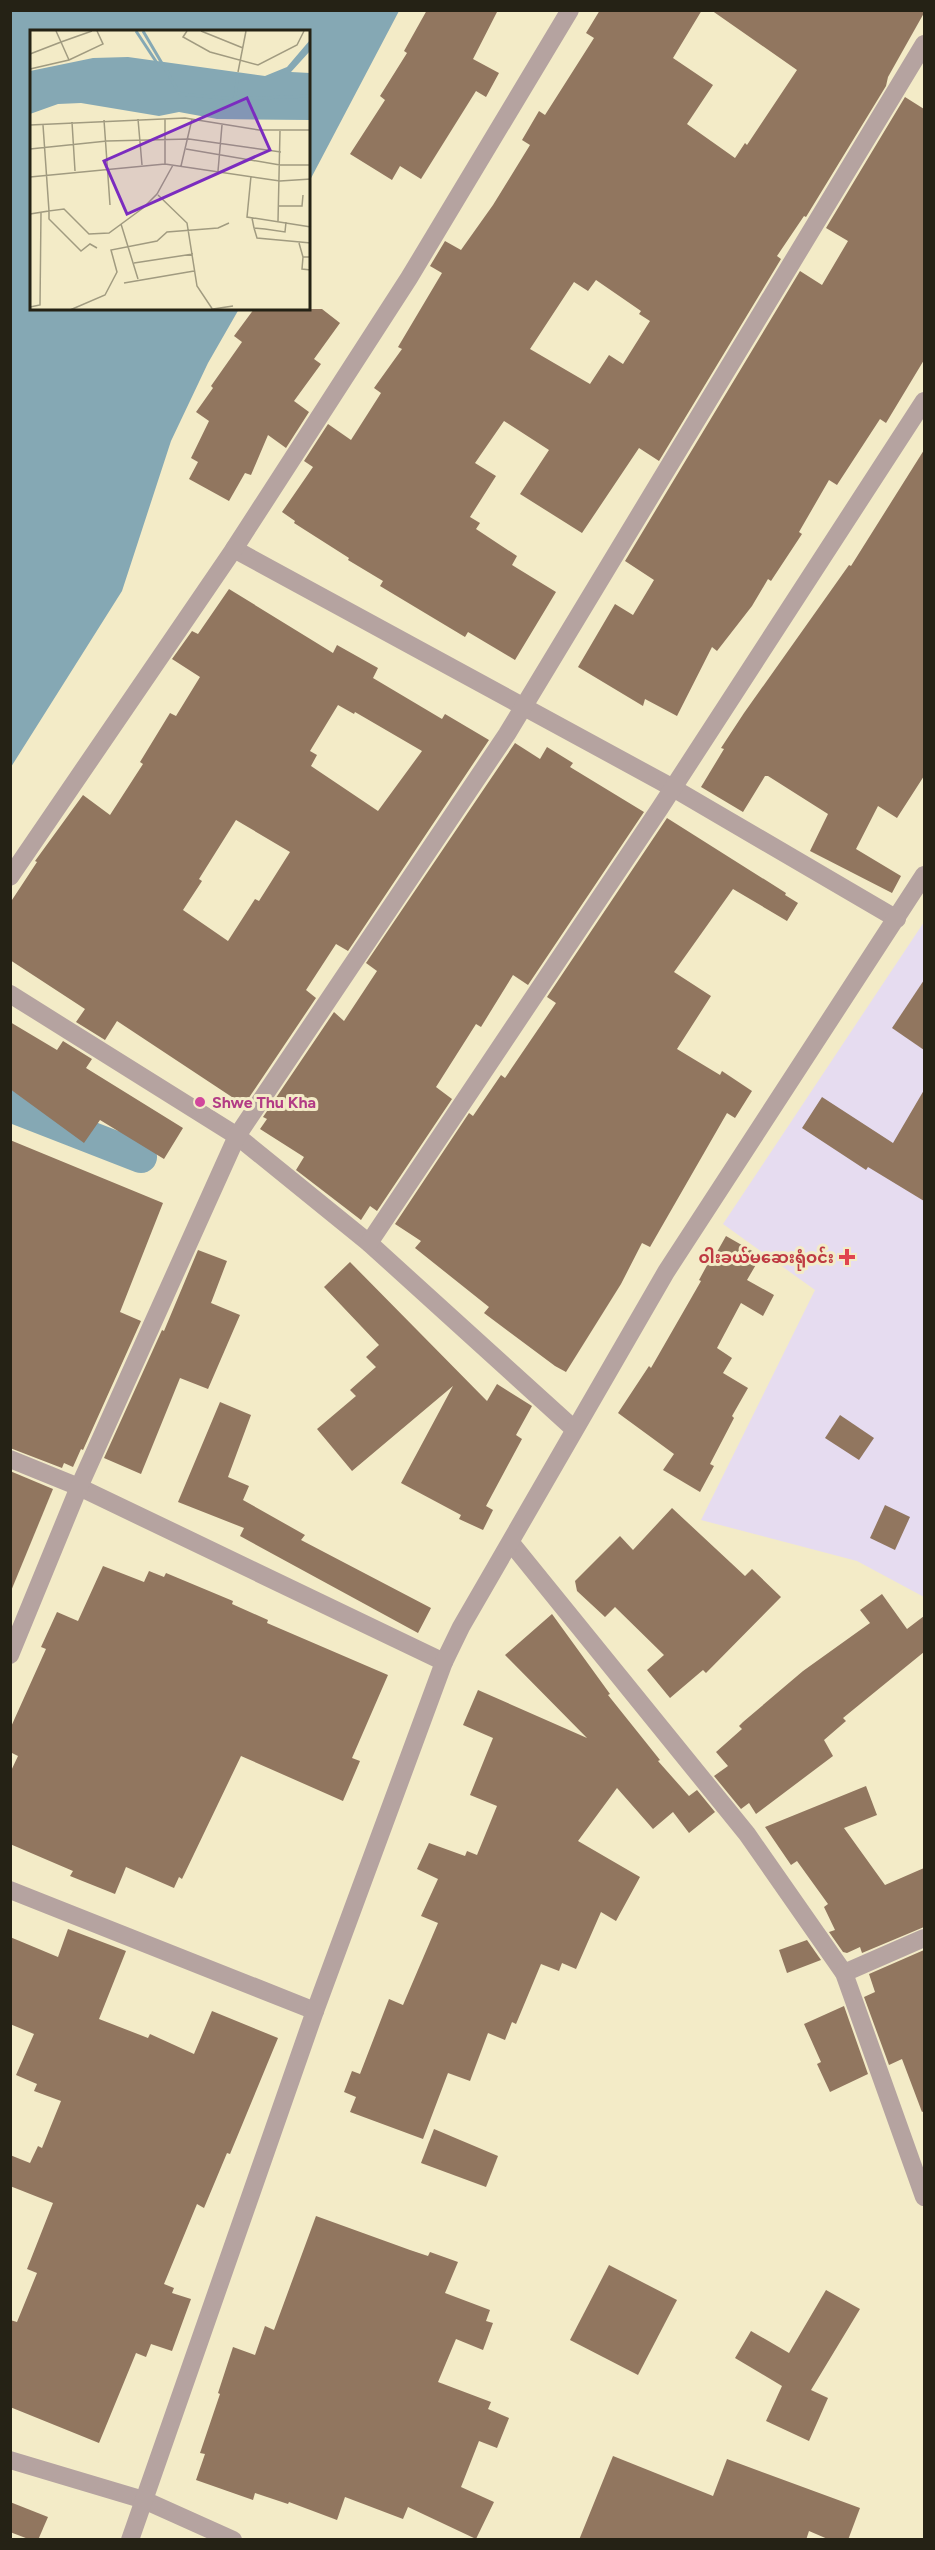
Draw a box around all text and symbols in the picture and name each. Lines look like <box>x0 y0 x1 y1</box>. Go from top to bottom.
inset map <box>30 30 310 310</box>
place label: Shwe Thu Kha <box>212 1093 316 1112</box>
marker: Shwe Thu Kha <box>193 1095 207 1109</box>
place label: ဝါးခယ်မဆေးရုံဝင်း <box>698 1246 834 1271</box>
marker: ဝါးခယ်မဆေးရုံဝင်း <box>838 1248 856 1266</box>

